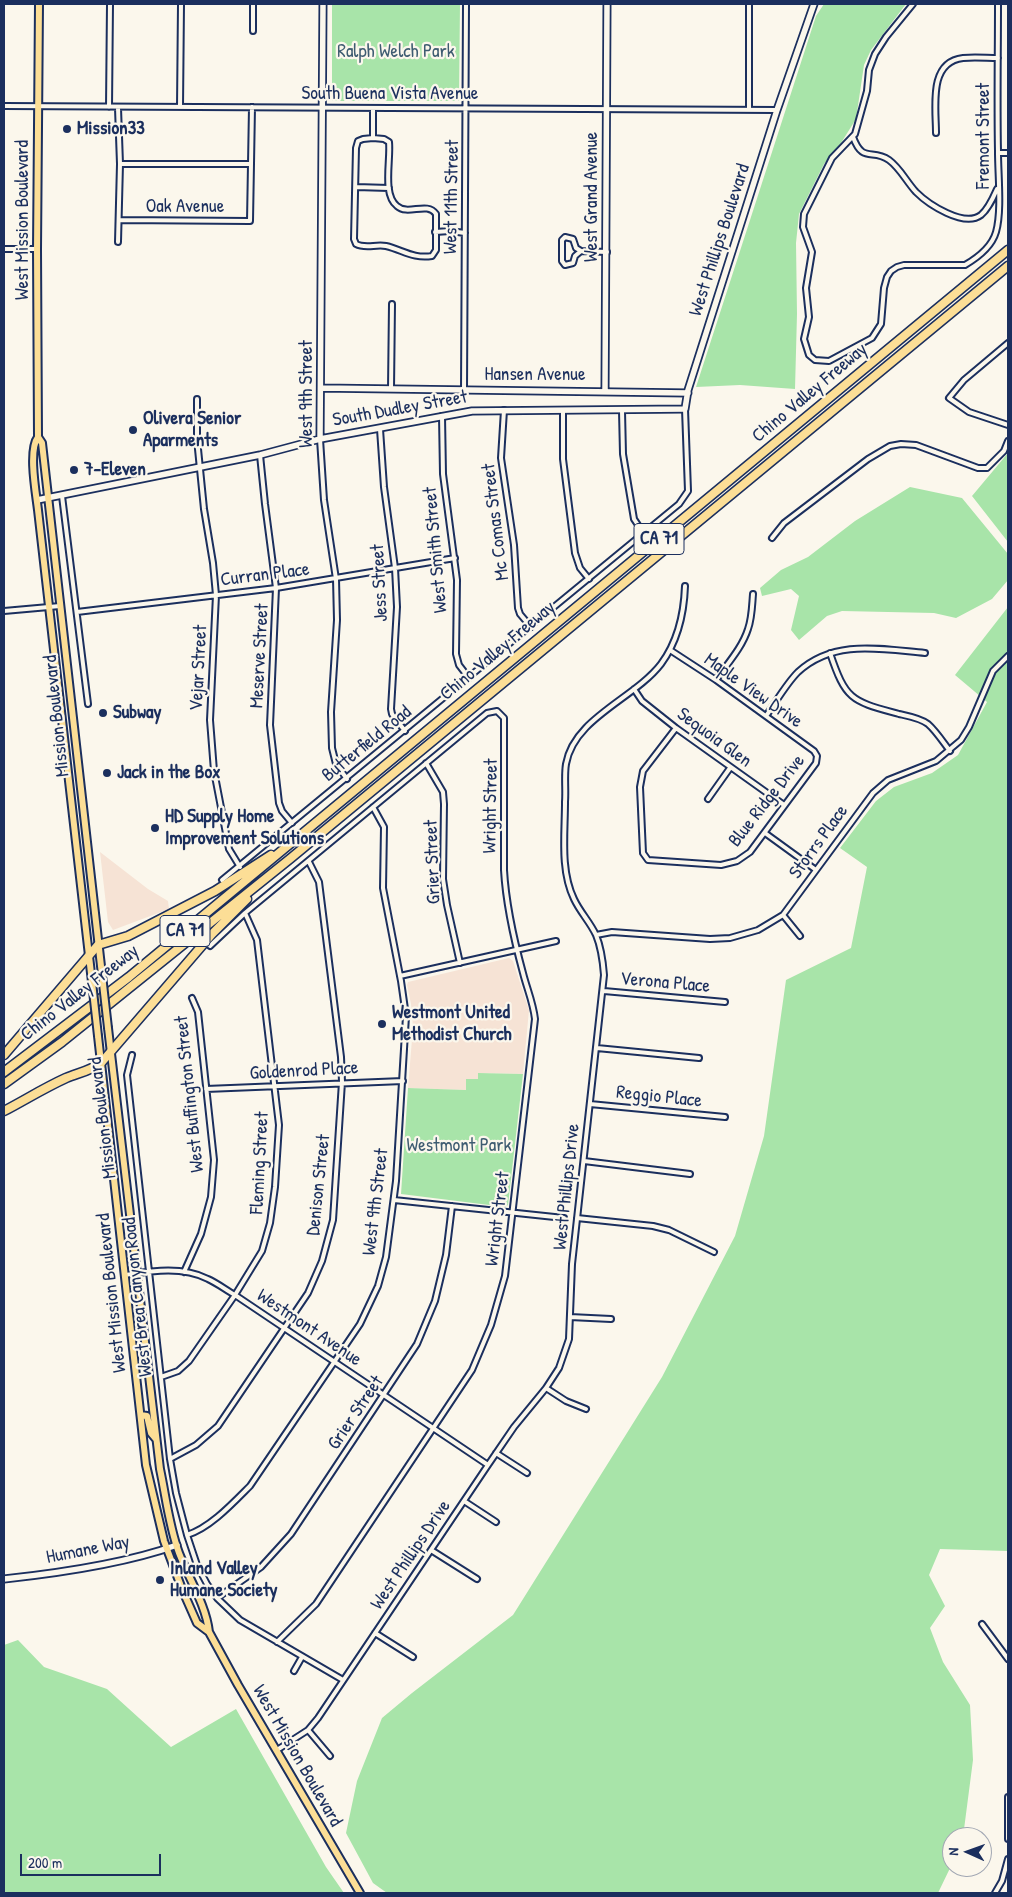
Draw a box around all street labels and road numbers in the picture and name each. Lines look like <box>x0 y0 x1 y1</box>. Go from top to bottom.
street label: South Buena Vista Avenue <box>302 83 478 105</box>
street label: Fremont Street <box>973 83 995 189</box>
street label: West Grand Avenue <box>581 132 603 262</box>
street label: West Mission Boulevard <box>12 140 34 300</box>
street label: West 11th Street <box>440 140 464 254</box>
street label: West Phillips Boulevard <box>685 161 755 319</box>
street label: Oak Avenue <box>146 196 224 218</box>
street label: Chino Valley Freeway <box>748 338 872 448</box>
street label: West 9th Street <box>296 340 318 448</box>
street label: Hansen Avenue <box>485 364 585 386</box>
street label: South Dudley Street <box>331 386 469 432</box>
street label: Mc Comas Street <box>478 462 514 582</box>
street label: West Smith Street <box>419 486 453 614</box>
road number: CA 71 <box>634 524 684 554</box>
street label: Jess Street <box>367 544 393 622</box>
street label: Curran Place <box>219 558 311 592</box>
street label: Chino Valley Freeway <box>436 596 560 706</box>
street label: Meserve Street <box>246 603 274 709</box>
street label: Vejar Street <box>185 624 213 712</box>
street label: Maple View Drive <box>699 649 807 733</box>
street label: Mission Boulevard <box>39 654 75 778</box>
street label: Butterfield Road <box>318 701 416 787</box>
street label: Sequoia Glen <box>672 703 756 773</box>
street label: Blue Ridge Drive <box>724 750 810 852</box>
street label: Wright Street <box>479 758 503 854</box>
street label: Storrs Place <box>785 801 853 883</box>
street label: Grier Street <box>420 820 446 904</box>
road number: CA 71 <box>160 916 210 946</box>
street label: Chino Valley Freeway <box>16 940 144 1046</box>
street label: Verona Place <box>619 968 711 998</box>
street label: West Buffington Street <box>170 1015 210 1173</box>
street label: Mission Boulevard <box>84 1056 122 1180</box>
street label: Goldenrod Place <box>249 1057 359 1085</box>
street label: Reggio Place <box>615 1081 703 1113</box>
street label: Fleming Street <box>246 1111 274 1215</box>
street label: West Phillips Drive <box>549 1123 585 1251</box>
street label: Denison Street <box>302 1133 336 1237</box>
street label: West 9th Street <box>358 1147 394 1257</box>
street label: Wright Street <box>481 1171 515 1267</box>
street label: West Mission Boulevard <box>92 1212 132 1374</box>
street label: West Brea Canyon Road <box>118 1216 158 1378</box>
street label: Westmont Avenue <box>252 1285 366 1371</box>
street label: Grier Street <box>323 1372 389 1454</box>
street label: West Phillips Drive <box>366 1496 456 1614</box>
street label: Humane Way <box>44 1531 132 1569</box>
street label: West Mission Boulevard <box>247 1681 347 1831</box>

